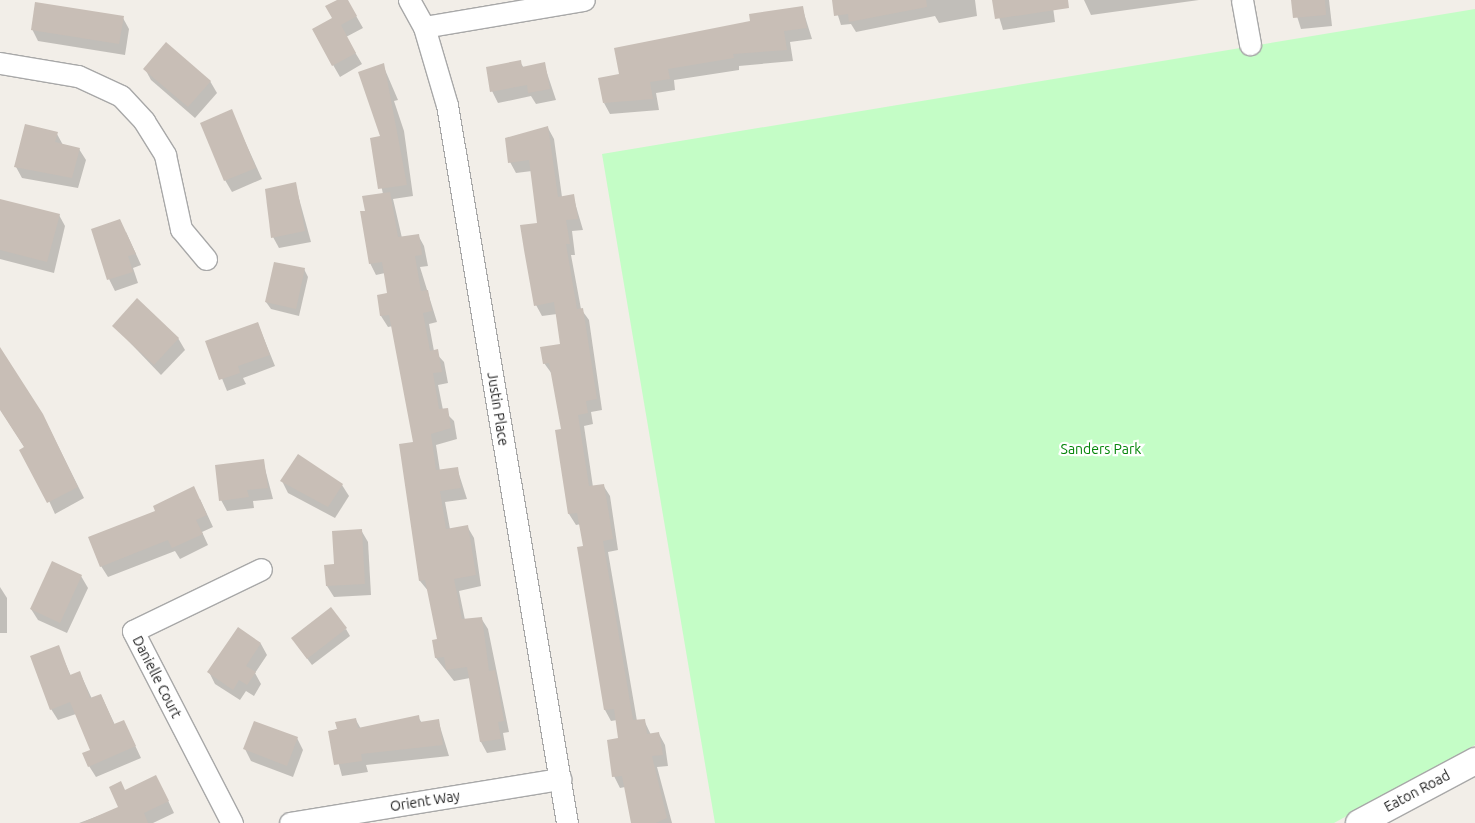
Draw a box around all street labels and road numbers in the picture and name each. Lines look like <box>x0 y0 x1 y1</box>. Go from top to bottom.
street label: Justin Place <box>484 371 512 447</box>
street label: Danielle Court <box>129 633 185 721</box>
street label: Eaton Road <box>1381 767 1453 815</box>
street label: Orient Way <box>389 787 461 815</box>

